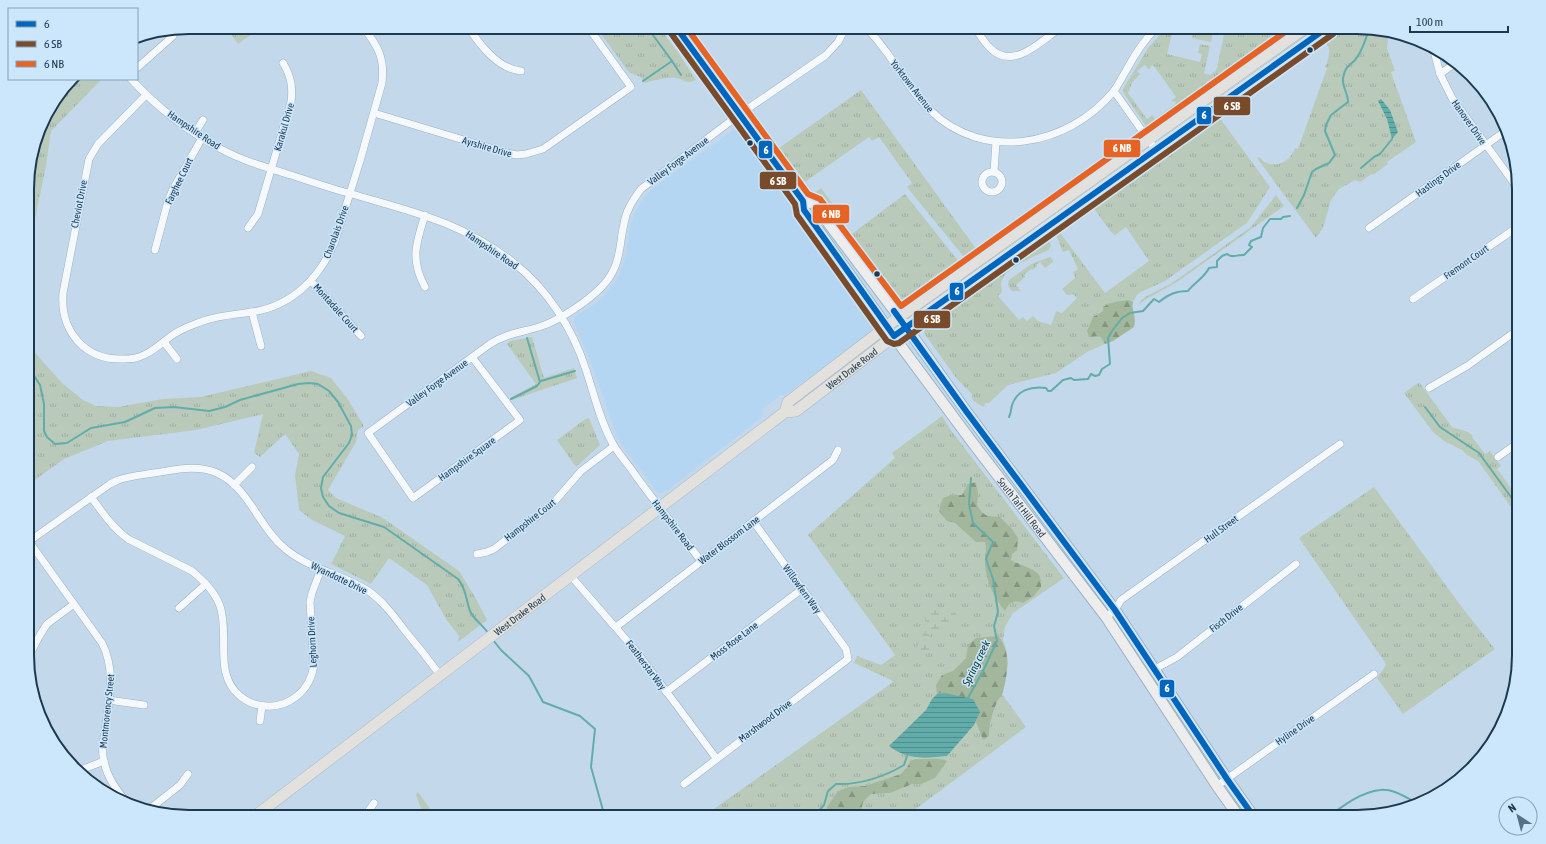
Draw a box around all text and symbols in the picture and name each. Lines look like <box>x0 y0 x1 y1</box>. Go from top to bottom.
legend <box>8 8 138 80</box>
scale bar <box>1410 8 1508 34</box>
text: 100 m <box>1416 15 1443 29</box>
text: 6 <box>44 17 50 31</box>
text: 6 SB <box>44 37 62 51</box>
unlabelled marker <box>1305 45 1315 55</box>
text: 6 NB <box>44 57 64 71</box>
street label: Yorktown Avenue <box>888 58 936 115</box>
line badge: 6 SB <box>1213 96 1251 116</box>
street label: Hanover Drive <box>1450 97 1489 147</box>
text: 6 SB <box>1224 100 1241 112</box>
street label: Karakul Drive <box>272 101 296 152</box>
line badge: 6 <box>1196 106 1212 125</box>
street label: Hampshire Road <box>166 108 223 152</box>
text: 6 <box>1201 109 1207 121</box>
street label: Valley Forge Avenue <box>645 134 711 187</box>
street label: Ayrshire Drive <box>461 135 513 159</box>
unlabelled marker <box>745 138 755 148</box>
line badge: 6 NB <box>1103 139 1141 158</box>
line badge: 6 <box>758 140 773 159</box>
text: 6 NB <box>1113 142 1132 154</box>
text: 6 <box>763 144 769 156</box>
street label: Farghee Court <box>163 156 195 206</box>
street label: Hastings Drive <box>1413 159 1463 199</box>
line badge: 6 SB <box>759 171 797 190</box>
text: 6 SB <box>770 175 787 187</box>
street label: Cheviot Drive <box>69 179 89 229</box>
street label: Charolais Drive <box>321 204 351 260</box>
line badge: 6 NB <box>812 204 850 224</box>
text: 6 NB <box>822 208 841 220</box>
street label: Hampshire Road <box>464 228 521 272</box>
street label: Fremont Court <box>1442 242 1491 281</box>
unlabelled marker <box>1011 255 1021 265</box>
unlabelled marker <box>872 269 882 279</box>
street label: Montadale Court <box>311 282 361 335</box>
line badge: 6 <box>949 282 964 301</box>
text: 6 <box>954 285 960 297</box>
line badge: 6 SB <box>913 310 951 329</box>
text: 6 SB <box>924 313 941 325</box>
street label: West Drake Road <box>824 345 880 391</box>
street label: Valley Forge Avenue <box>404 357 470 409</box>
street label: Hampshire Square <box>436 434 498 483</box>
street label: South Taft Hill Road <box>996 475 1048 539</box>
street label: Hampshire Court <box>502 497 558 543</box>
street label: Hampshire Road <box>650 498 696 553</box>
street label: Water Blossom Lane <box>696 513 762 567</box>
street label: Hull Street <box>1202 513 1240 545</box>
street label: Wyandotte Drive <box>309 560 369 597</box>
street label: Willowfern Way <box>781 563 823 615</box>
street label: West Drake Road <box>492 591 548 637</box>
street label: Fisch Drive <box>1207 601 1245 634</box>
street label: Leghorn Drive <box>305 616 319 668</box>
street label: Moss Rose Lane <box>708 619 760 663</box>
street label: Featherstar Way <box>624 638 668 692</box>
water label: Spring creek <box>959 638 992 689</box>
street label: Montmorency Street <box>98 673 116 749</box>
line badge: 6 <box>1159 679 1175 698</box>
text: 6 <box>1164 682 1170 694</box>
street label: Marshwood Drive <box>736 697 794 744</box>
street label: Hyline Drive <box>1273 712 1317 747</box>
north arrow <box>1498 796 1538 836</box>
text: N <box>1506 801 1518 815</box>

